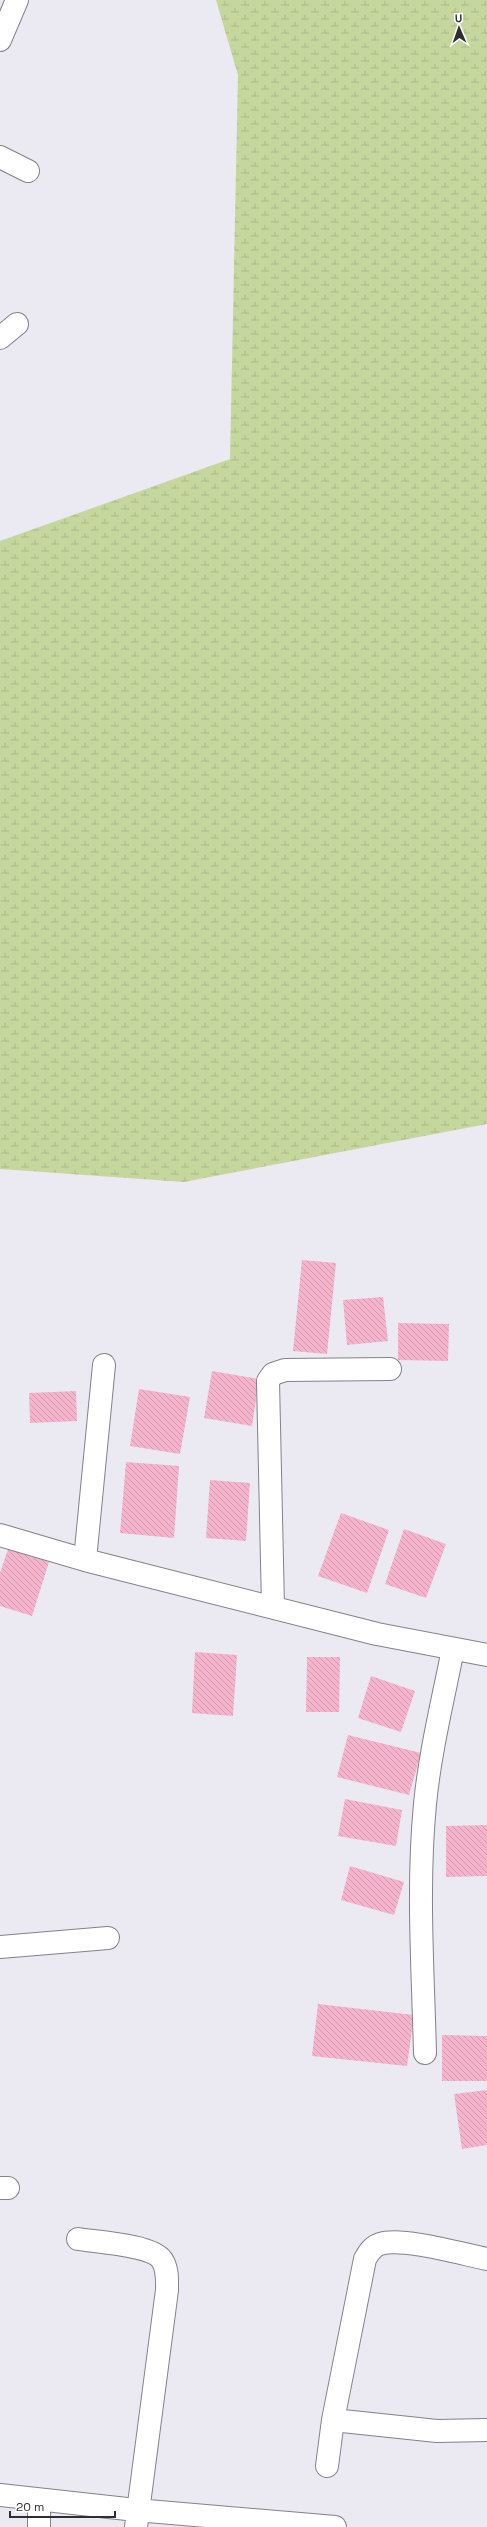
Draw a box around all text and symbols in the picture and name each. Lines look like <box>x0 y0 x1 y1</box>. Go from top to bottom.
north arrow <box>439 8 479 48</box>
text: U <box>455 11 463 25</box>
scale bar <box>10 2493 115 2519</box>
text: 20 m <box>16 2499 44 2515</box>

